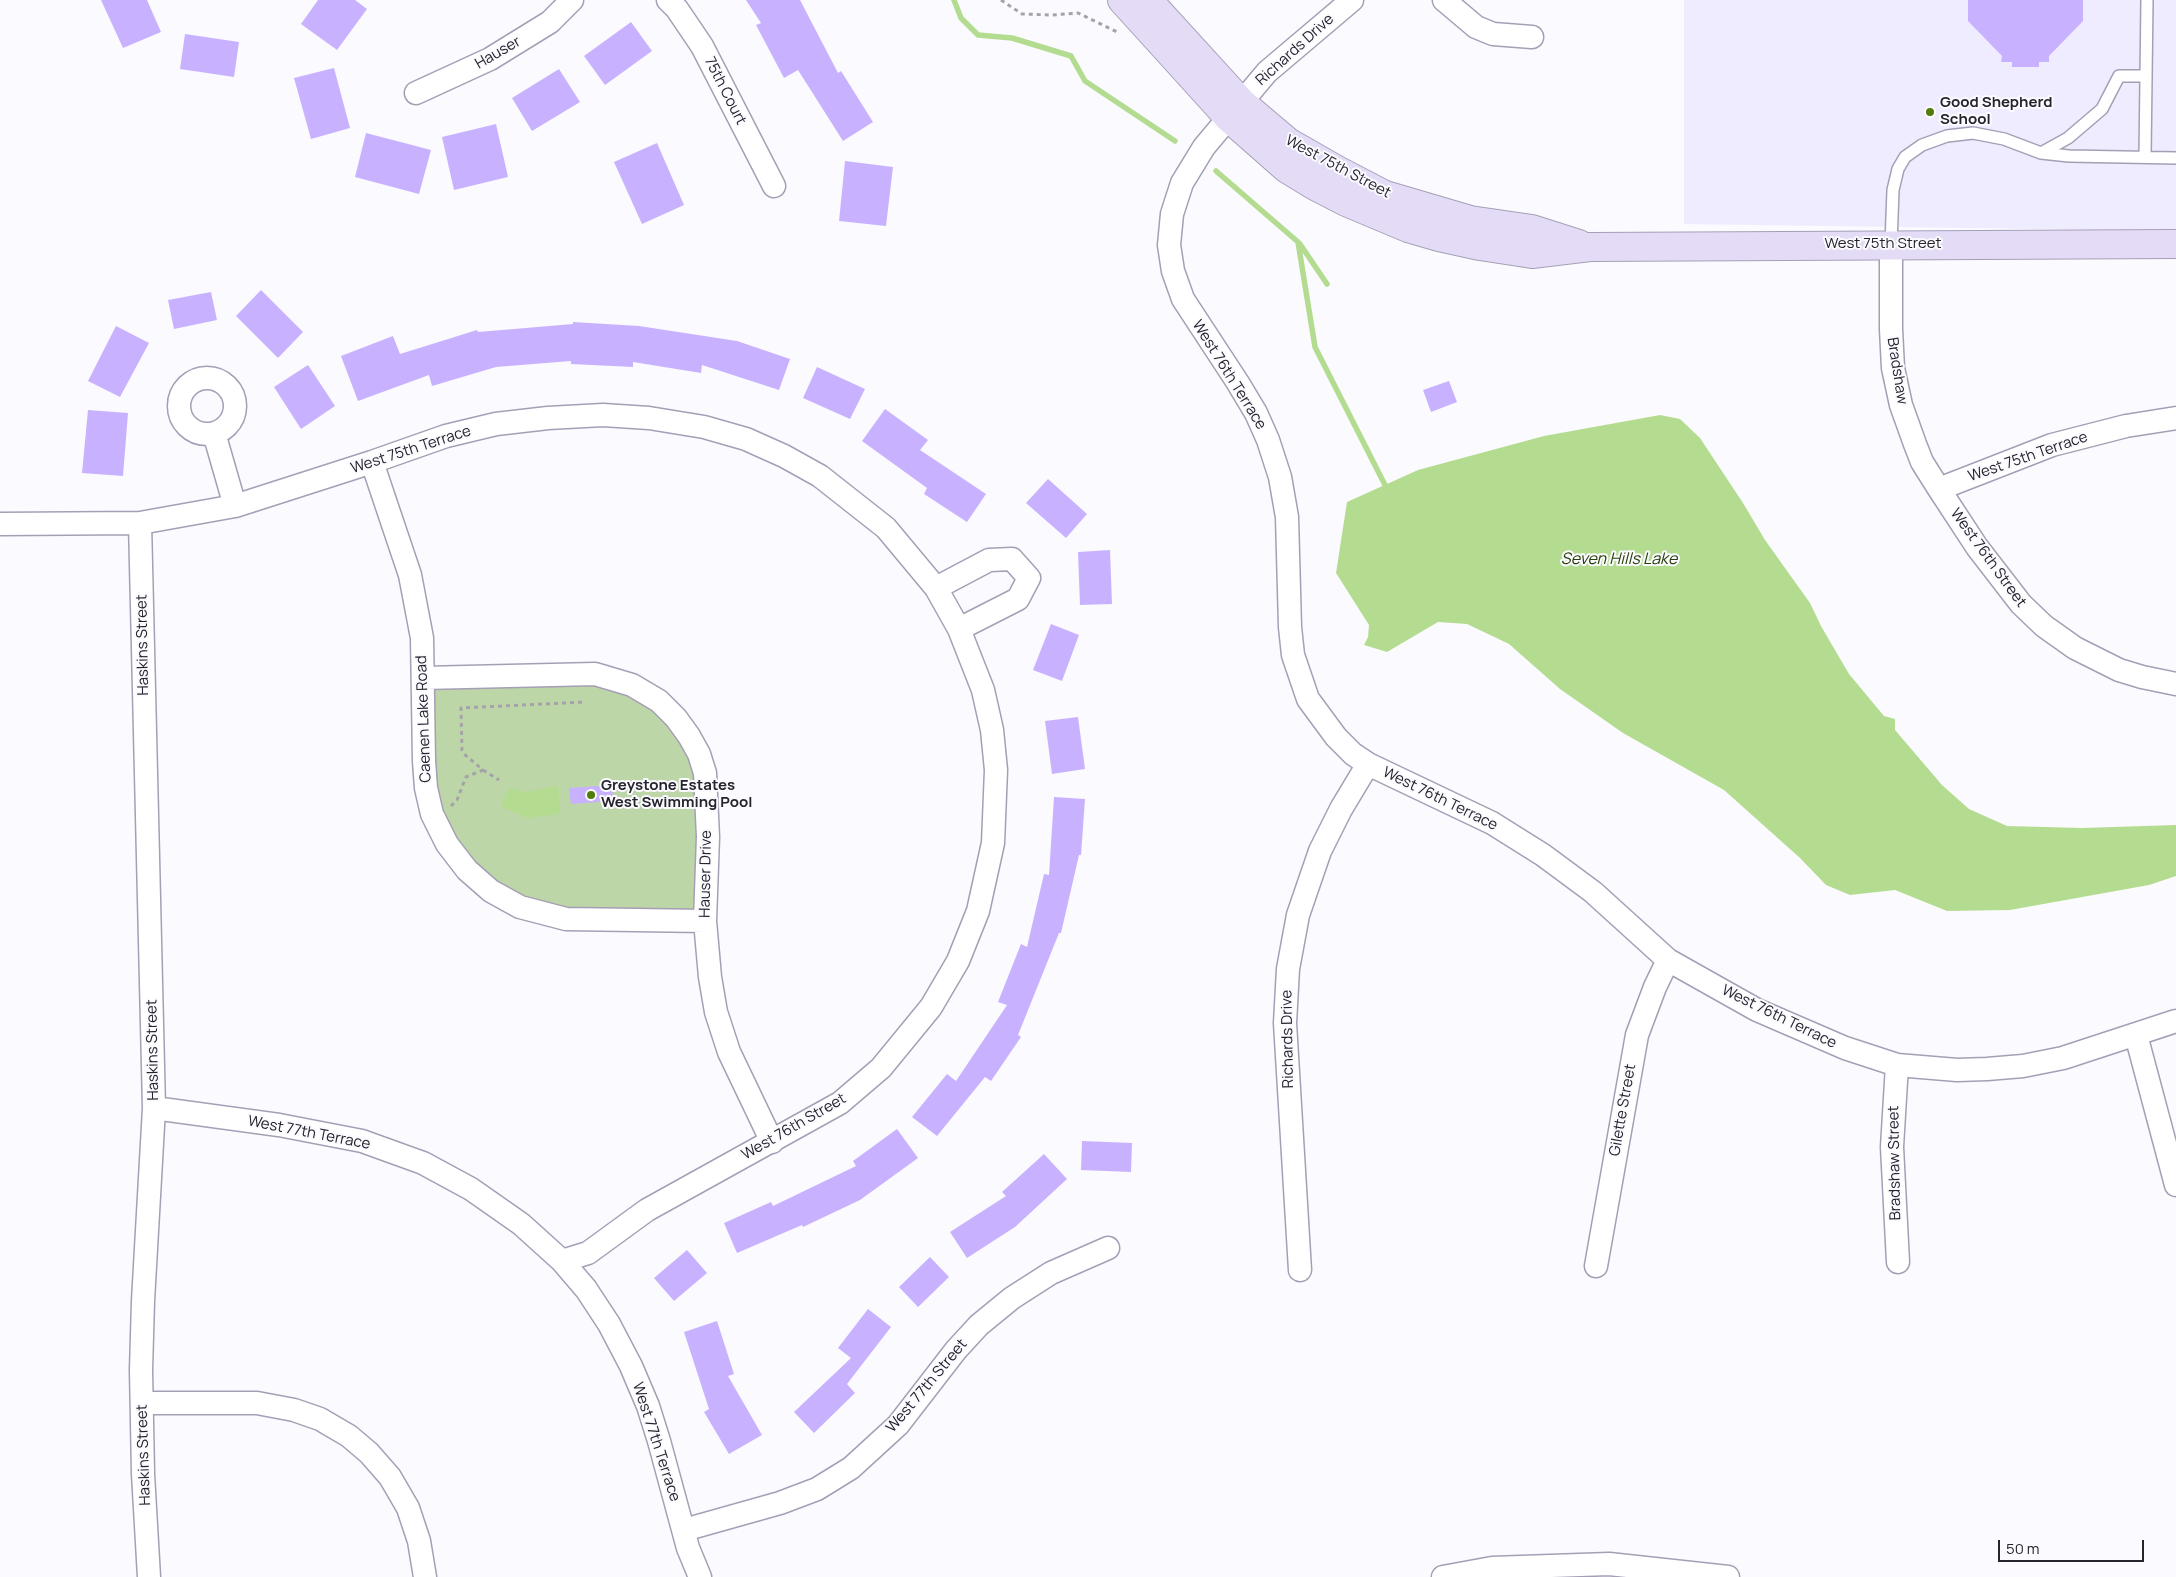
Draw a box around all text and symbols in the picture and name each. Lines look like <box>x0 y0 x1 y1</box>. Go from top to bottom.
street label: Richards Drive <box>1252 10 1338 90</box>
street label: Hauser <box>472 33 524 73</box>
street label: 75th Court <box>700 54 750 128</box>
place label: Good Shepherd School <box>1940 94 2053 129</box>
marker: Good Shepherd School <box>1924 106 1936 118</box>
street label: West 75th Street <box>1282 132 1394 202</box>
street label: West 75th Street <box>1825 235 1941 253</box>
street label: West 76th Terrace <box>1188 317 1270 433</box>
street label: Bradshaw <box>1883 336 1911 406</box>
street label: West 75th Terrace <box>349 422 473 478</box>
street label: West 75th Terrace <box>1966 428 2090 486</box>
street label: West 76th Street <box>1946 505 2030 611</box>
water label: Seven Hills Lake <box>1561 550 1677 570</box>
street label: Haskins Street <box>133 594 153 696</box>
street label: Caenen Lake Road <box>413 655 435 783</box>
street label: West 76th Terrace <box>1380 763 1500 835</box>
place label: Greystone Estates West Swimming Pool <box>601 777 752 812</box>
marker: Greystone Estates West Swimming Pool <box>585 789 597 801</box>
street label: Hauser Drive <box>696 830 716 918</box>
street label: West 76th Terrace <box>1719 981 1839 1053</box>
street label: Richards Drive <box>1278 990 1298 1088</box>
street label: Haskins Street <box>143 999 163 1101</box>
street label: Gilette Street <box>1606 1062 1640 1158</box>
street label: West 76th Street <box>739 1090 849 1164</box>
street label: Bradshaw Street <box>1885 1105 1905 1221</box>
street label: West 77th Terrace <box>246 1112 372 1154</box>
street label: West 77th Street <box>883 1336 971 1436</box>
street label: West 77th Terrace <box>628 1380 684 1504</box>
street label: Haskins Street <box>133 1404 155 1506</box>
scale bar <box>2001 1530 2147 1562</box>
text: 50 m <box>2006 1538 2040 1559</box>

